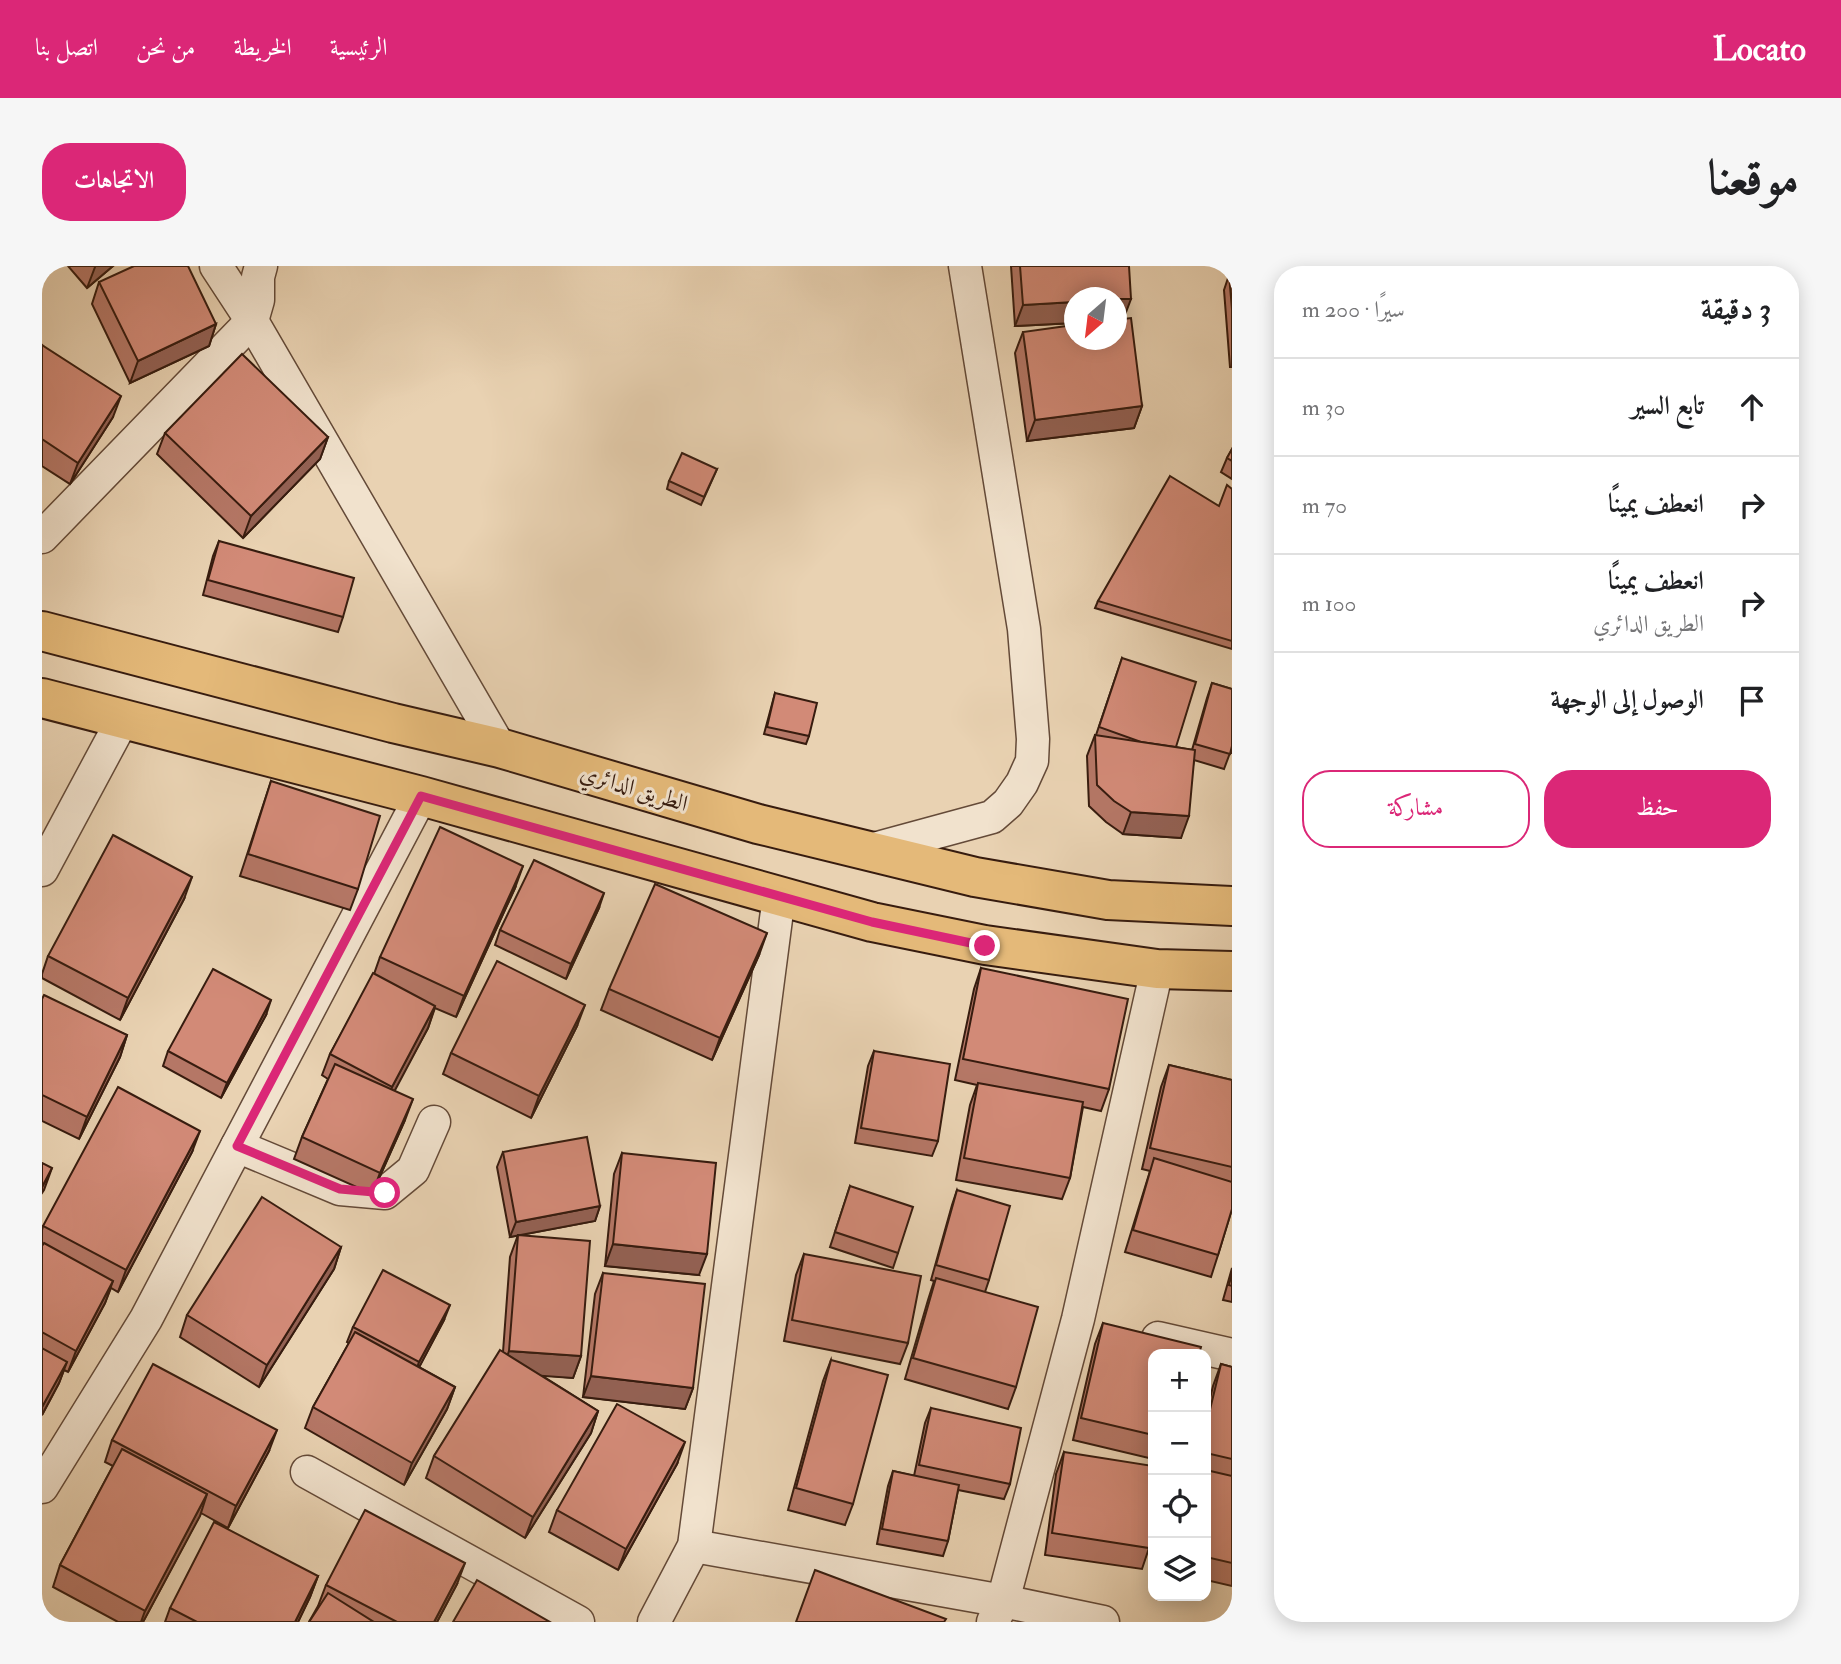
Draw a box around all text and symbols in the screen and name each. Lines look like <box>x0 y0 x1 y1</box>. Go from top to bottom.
text: Locato <box>1713 29 1806 70</box>
text: اتصل بنا <box>35 32 98 63</box>
text: من نحن <box>136 32 195 63</box>
text: الخريطة <box>233 32 292 63</box>
text: الرئيسية <box>330 32 387 63</box>
button: الاتجاهات <box>42 143 186 221</box>
text: موقعنا <box>1707 148 1799 209</box>
north arrow <box>1064 287 1127 350</box>
text: 3 دقيقة <box>1701 291 1771 328</box>
text: سيرًا · 200 m <box>1302 295 1405 324</box>
icon: ahead <box>1733 388 1771 426</box>
text: تابع السير <box>1631 390 1704 422</box>
text: 30 m <box>1302 393 1345 422</box>
icon: right <box>1733 486 1771 524</box>
text: انعطف يمينًا <box>1608 488 1704 520</box>
text: 70 m <box>1302 491 1347 520</box>
text: انعطف يمينًا <box>1608 565 1704 597</box>
icon: right <box>1733 584 1771 622</box>
text: 100 m <box>1302 589 1356 618</box>
text: الطريق الدائري <box>1593 609 1704 638</box>
icon: arrive <box>1733 682 1771 720</box>
text: الوصول إلى الوجهة <box>1551 684 1704 716</box>
street label: الطريق الدائري <box>575 758 691 822</box>
button: مشاركة <box>1302 770 1530 848</box>
button: حفظ <box>1544 770 1771 848</box>
route end <box>969 930 1000 961</box>
route start <box>369 1177 400 1208</box>
map controls <box>1148 1349 1211 1601</box>
button: + <box>1148 1349 1211 1412</box>
button: − <box>1148 1412 1211 1475</box>
button: locate <box>1148 1475 1211 1538</box>
button: layers <box>1148 1538 1211 1601</box>

